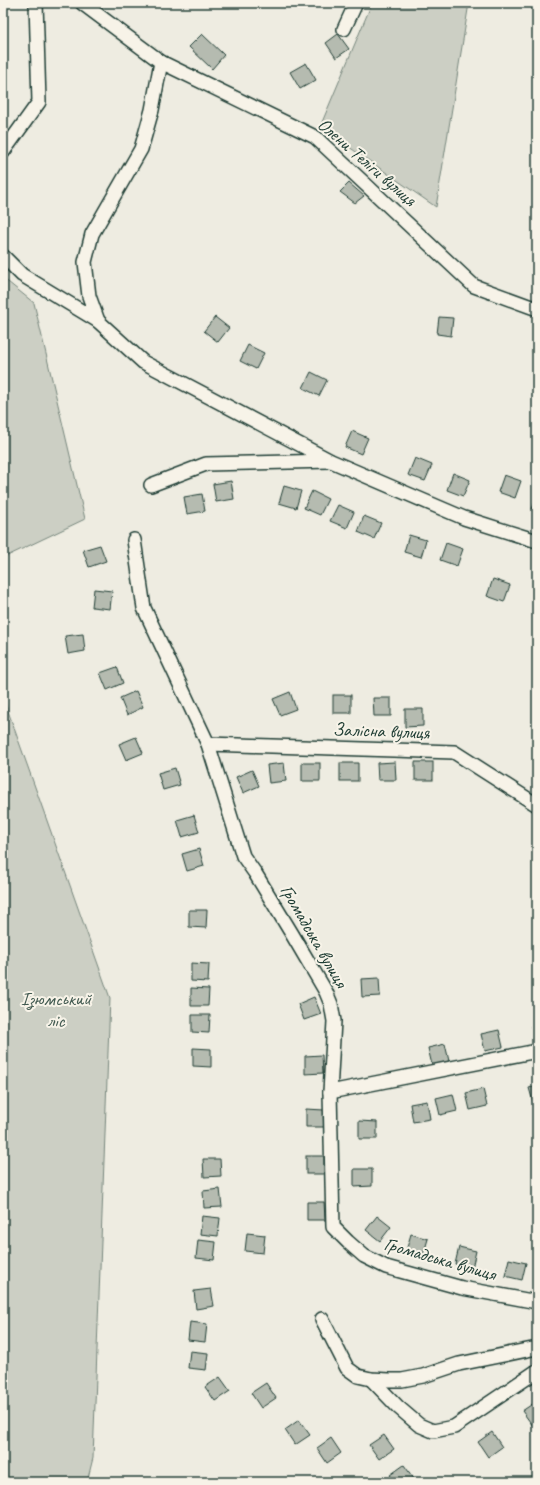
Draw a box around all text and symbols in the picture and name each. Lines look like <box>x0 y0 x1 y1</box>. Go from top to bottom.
street label: Олени Теліги вулиця <box>313 112 422 212</box>
street label: Залісна вулиця <box>332 717 431 745</box>
street label: Громадська вулиця <box>275 880 354 993</box>
park label: Ізюмський ліс <box>21 987 92 1033</box>
street label: Громадська вулиця <box>381 1232 500 1287</box>

